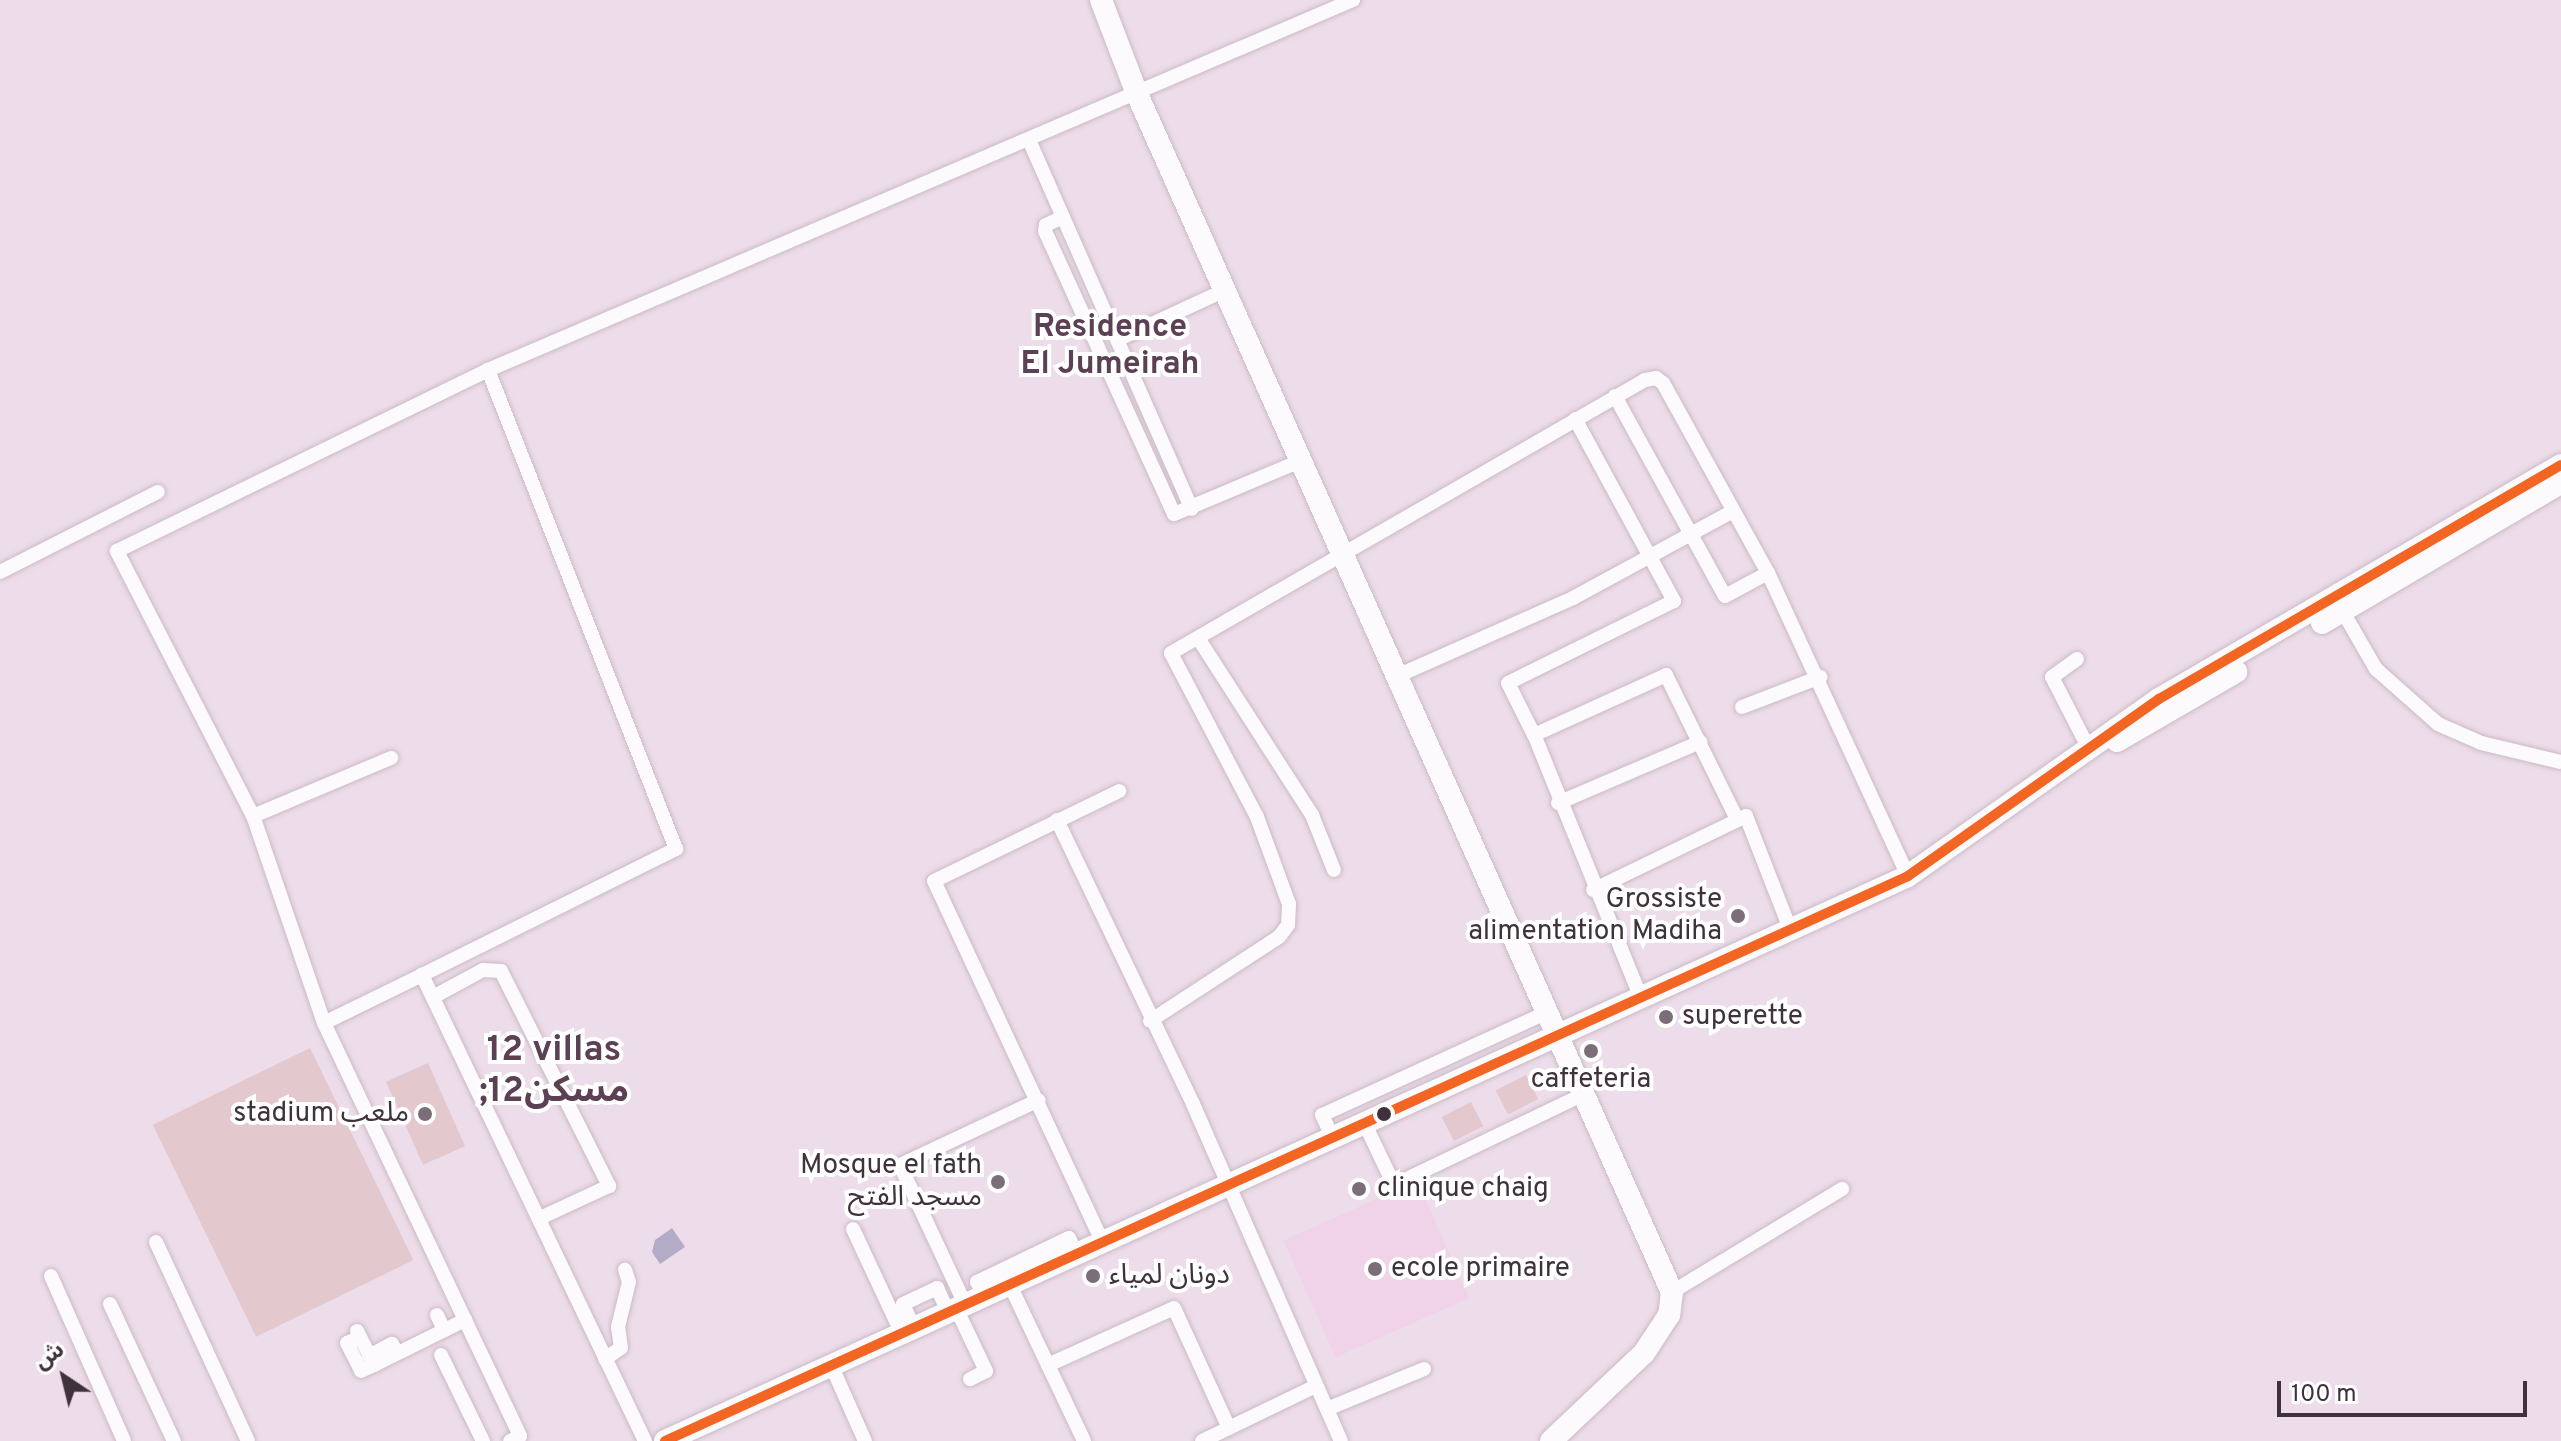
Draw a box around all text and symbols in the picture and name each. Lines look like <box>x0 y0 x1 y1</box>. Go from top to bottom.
district label: Residence El Jumeirah <box>1021 310 1199 385</box>
place label: Grossiste alimentation Madiha <box>1468 883 1722 949</box>
marker: Grossiste alimentation Madiha <box>1729 907 1747 925</box>
place label: superette <box>1682 1000 1803 1034</box>
marker: superette <box>1657 1008 1675 1026</box>
district label: 12 villas ;12مسكن <box>479 1029 629 1114</box>
marker: caffeteria <box>1582 1042 1600 1060</box>
place label: caffeteria <box>1531 1063 1651 1097</box>
place label: stadium ملعب <box>233 1097 409 1131</box>
marker: stadium ملعب <box>416 1105 434 1123</box>
unlabelled marker <box>1376 1106 1392 1122</box>
place label: Mosque el fath مسجد الفتح <box>800 1149 982 1215</box>
place label: clinique chaig <box>1377 1172 1549 1206</box>
marker: Mosque el fath مسجد الفتح <box>989 1173 1007 1191</box>
marker: clinique chaig <box>1348 1178 1370 1200</box>
place label: ecole primaire <box>1391 1252 1570 1286</box>
place label: دونان لمياء <box>1109 1259 1230 1293</box>
marker: ecole primaire <box>1366 1260 1384 1278</box>
marker: دونان لمياء <box>1084 1267 1102 1285</box>
north arrow <box>24 1337 104 1417</box>
text: ش <box>30 1337 70 1377</box>
scale bar <box>2281 1365 2531 1415</box>
text: 100 m <box>2291 1380 2357 1410</box>

